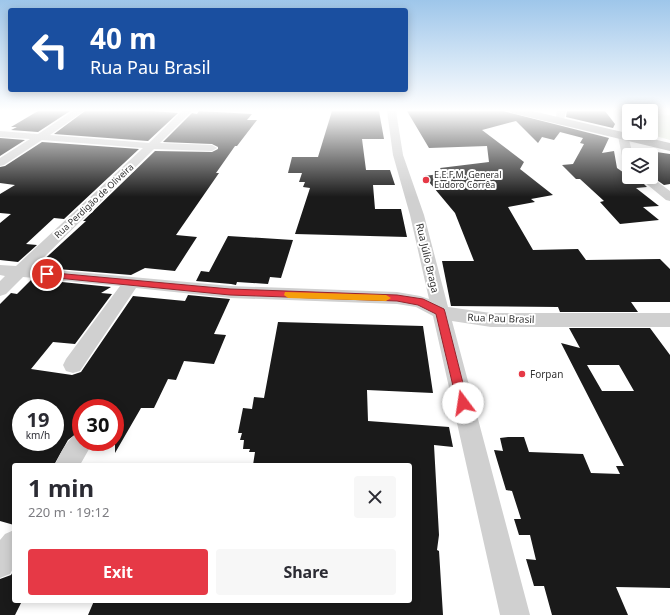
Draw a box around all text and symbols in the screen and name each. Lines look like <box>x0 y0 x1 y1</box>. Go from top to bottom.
text: 40 m <box>90 19 157 57</box>
icon: left <box>24 24 76 76</box>
text: Rua Pau Brasil <box>90 55 211 79</box>
map controls <box>622 104 658 184</box>
button: sound <box>622 104 658 140</box>
button: layers <box>622 148 658 184</box>
street label: Rua Perdigão de Oliveira <box>51 160 136 241</box>
place label: E.E.F.M. General Eudoro Corrêa <box>434 168 501 191</box>
marker: E.E.F.M. General Eudoro Corrêa <box>421 175 431 185</box>
street label: Rua Júlio Braga <box>413 222 443 294</box>
pin <box>30 257 64 291</box>
icon: arrive <box>36 263 58 285</box>
street label: Rua Pau Brasil <box>467 310 535 326</box>
place label: Forpan <box>530 367 563 381</box>
marker: Forpan <box>517 369 527 379</box>
position arrow <box>442 382 484 424</box>
speed limit sign: 30 <box>72 399 124 451</box>
text: 19 <box>27 406 49 433</box>
text: km/h <box>26 428 50 442</box>
text: 1 min <box>28 471 94 504</box>
button: close <box>354 476 396 518</box>
text: 220 m · 19:12 <box>28 503 109 521</box>
button: Exit <box>28 549 208 595</box>
button: Share <box>216 549 396 595</box>

